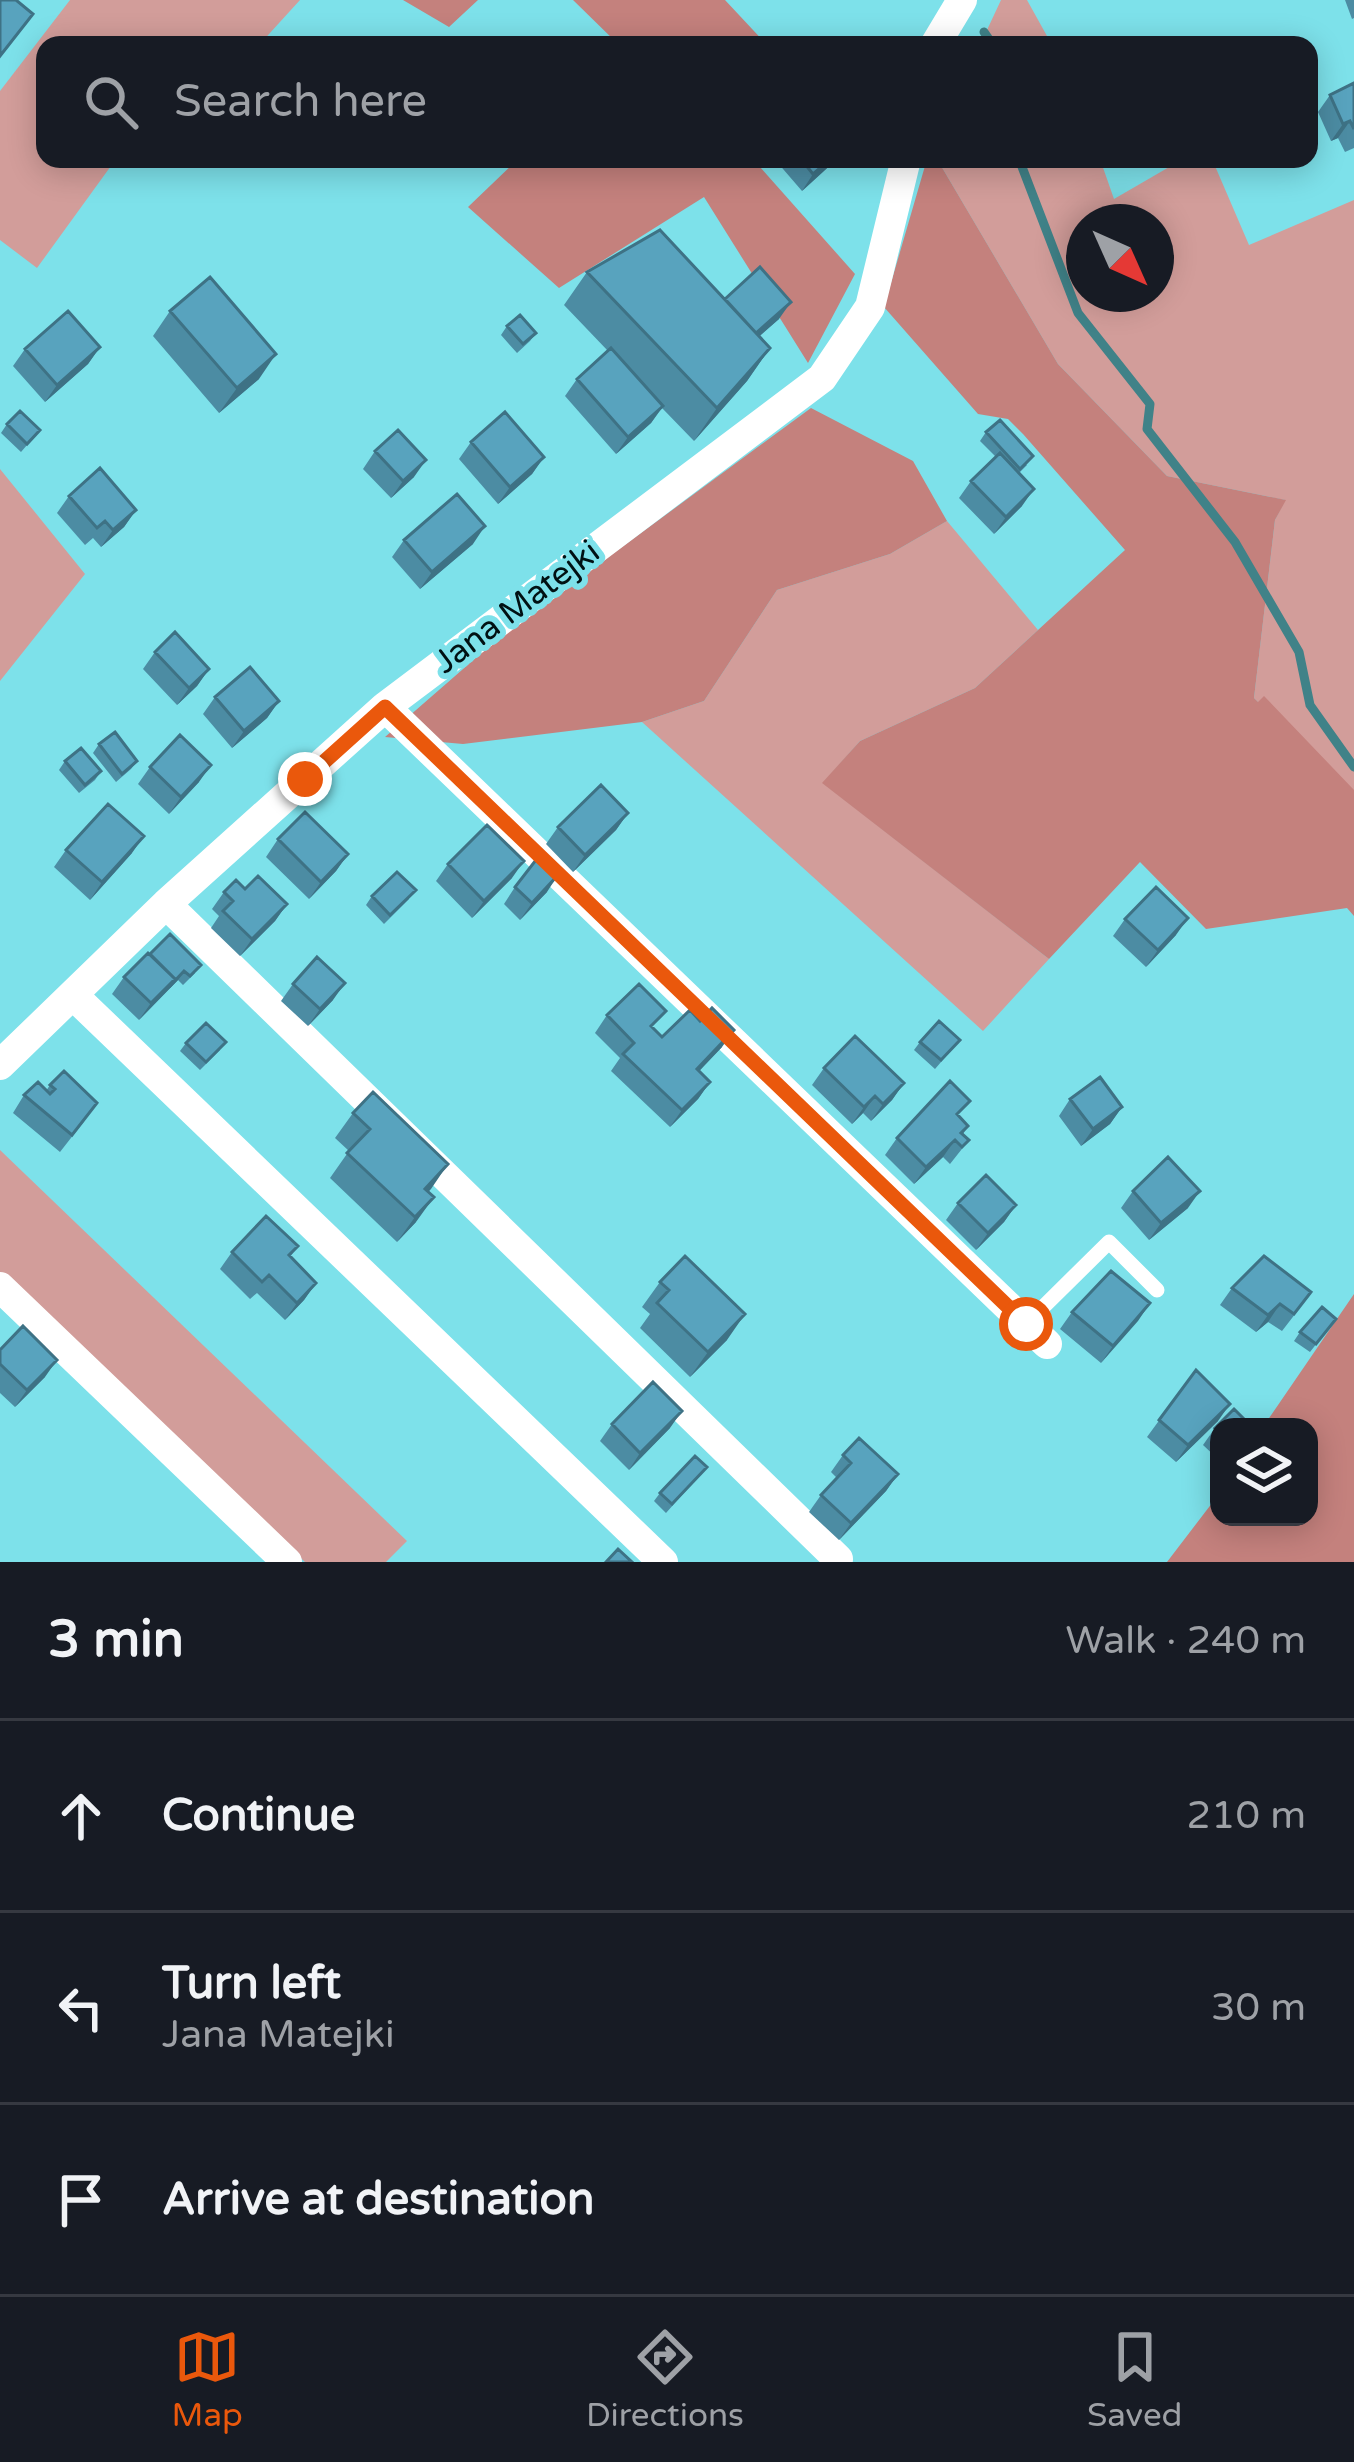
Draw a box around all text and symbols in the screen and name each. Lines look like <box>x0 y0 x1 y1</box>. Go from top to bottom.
search box <box>36 36 1318 168</box>
icon: search <box>78 69 144 135</box>
text: Search here <box>174 75 427 129</box>
north arrow <box>1066 204 1174 312</box>
street label: Jana Matejki <box>427 532 607 682</box>
route end <box>278 752 332 806</box>
route start <box>999 1297 1053 1351</box>
map controls <box>1210 1418 1318 1526</box>
button: layers <box>1210 1418 1318 1526</box>
text: 3 min <box>48 1609 184 1671</box>
text: Walk · 240 m <box>1065 1617 1306 1664</box>
icon: ahead <box>48 1783 114 1849</box>
text: Continue <box>162 1789 355 1843</box>
text: 210 m <box>1187 1792 1306 1839</box>
text: Turn left <box>162 1957 341 2011</box>
icon: left <box>48 1975 114 2041</box>
text: 30 m <box>1211 1984 1306 2031</box>
text: Jana Matejki <box>162 2011 395 2058</box>
icon: arrive <box>48 2167 114 2233</box>
text: Arrive at destination <box>162 2173 594 2227</box>
tab: Map <box>172 2324 243 2435</box>
tab: Directions <box>586 2324 744 2435</box>
tab: Saved <box>1087 2324 1182 2435</box>

